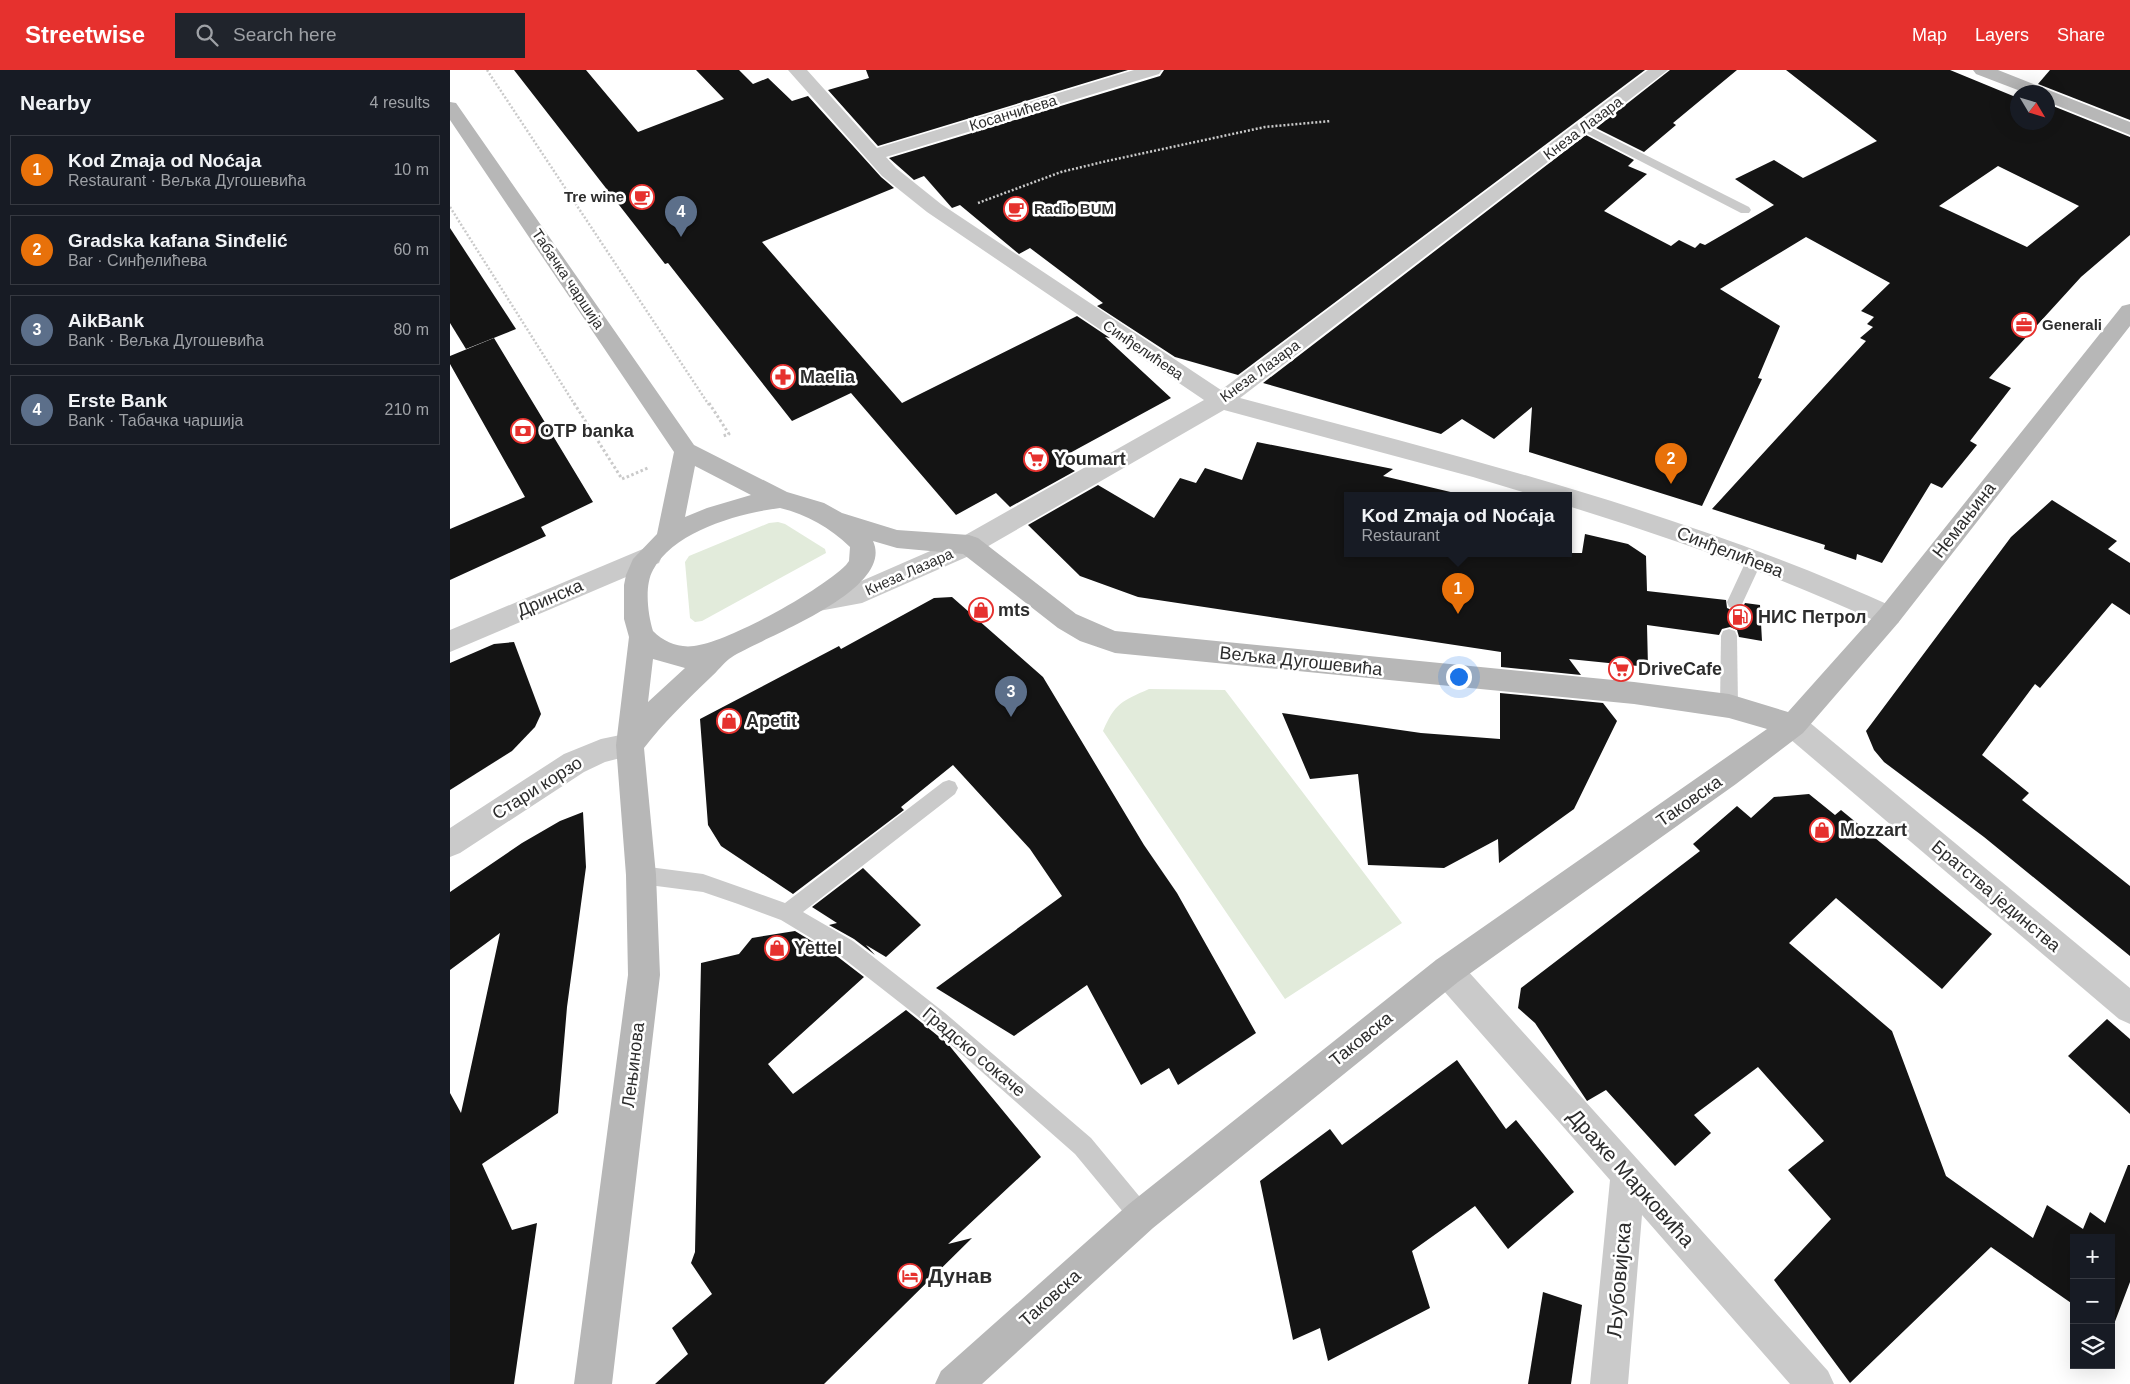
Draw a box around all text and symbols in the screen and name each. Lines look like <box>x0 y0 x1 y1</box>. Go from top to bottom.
search box <box>175 13 525 58</box>
text: Streetwise <box>25 21 145 48</box>
icon: search <box>193 21 221 49</box>
text: Search here <box>233 24 337 45</box>
text: Map <box>1912 25 1947 45</box>
text: Layers <box>1975 25 2029 45</box>
text: Share <box>2057 25 2105 45</box>
north arrow <box>2010 85 2055 130</box>
text: Nearby <box>20 91 91 114</box>
street label: Косанчићева <box>967 91 1059 134</box>
street label: Кнеза Лазара <box>1540 92 1626 163</box>
text: 4 results <box>370 94 430 111</box>
text: Kod Zmaja od Noćaja <box>68 150 261 171</box>
text: 1 <box>33 161 41 178</box>
text: 10 m <box>393 161 429 178</box>
text: Restaurant · Вељка Дугошевића <box>68 172 306 189</box>
cafe icon: Tre wine <box>629 184 655 210</box>
place label: Tre wine <box>564 188 624 205</box>
pin: 4 <box>665 196 697 237</box>
cafe icon: Radio BUM <box>1003 196 1029 222</box>
place label: Radio BUM <box>1034 200 1114 217</box>
street label: Табачка чаршија <box>529 226 609 332</box>
text: Gradska kafana Sinđelić <box>68 230 288 251</box>
text: 2 <box>33 241 41 258</box>
text: 60 m <box>393 241 429 258</box>
text: Bar · Синђелићева <box>68 252 207 269</box>
text: AikBank <box>68 310 144 331</box>
office icon: Generali <box>2011 312 2037 338</box>
street label: Синђелићева <box>1100 316 1187 383</box>
place label: Generali <box>2042 316 2102 333</box>
text: 3 <box>33 321 41 338</box>
text: 80 m <box>393 321 429 338</box>
text: Bank · Вељка Дугошевића <box>68 332 264 349</box>
street label: Кнеза Лазара <box>1217 336 1303 405</box>
pharmacy icon: Maelia <box>770 364 796 390</box>
place label: Maelia <box>800 367 856 387</box>
text: Erste Bank <box>68 390 167 411</box>
text: 4 <box>33 401 41 418</box>
text: 210 m <box>385 401 429 418</box>
text: Bank · Табачка чаршија <box>68 412 243 429</box>
bank icon: OTP banka <box>510 418 536 444</box>
place label: OTP banka <box>540 421 635 441</box>
pin: 2 <box>1655 443 1687 484</box>
supermarket icon: Youmart <box>1023 446 1049 472</box>
place label: Youmart <box>1054 449 1126 469</box>
street label: Немањина <box>1928 478 2000 562</box>
popup <box>1344 492 1572 557</box>
text: Kod Zmaja od Noćaja <box>1361 505 1555 526</box>
street label: Синђелићева <box>1674 523 1787 582</box>
text: Restaurant <box>1361 527 1440 544</box>
street label: Кнеза Лазара <box>862 544 956 598</box>
pin: 1 <box>1442 573 1474 614</box>
street label: Дринска <box>514 575 587 621</box>
shop icon: mts <box>968 597 994 623</box>
place label: mts <box>998 600 1030 620</box>
fuel station icon: НИС Петрол <box>1727 604 1753 630</box>
place label: НИС Петрол <box>1758 607 1866 627</box>
street label: Вељка Дугошевића <box>1219 643 1384 680</box>
supermarket icon: DriveCafe <box>1608 656 1634 682</box>
place label: DriveCafe <box>1638 659 1722 679</box>
your location <box>1446 664 1472 690</box>
pin: 3 <box>995 676 1027 717</box>
shop icon: Apetit <box>716 708 742 734</box>
place label: Apetit <box>746 711 797 731</box>
street label: Стари корзо <box>488 752 586 824</box>
street label: Таковска <box>1653 771 1726 831</box>
shop icon: Mozzart <box>1809 817 1835 843</box>
place label: Mozzart <box>1840 820 1907 840</box>
street label: Братства јединства <box>1928 836 2065 956</box>
shop icon: Yettel <box>764 935 790 961</box>
place label: Yettel <box>794 938 842 958</box>
street label: Градско сокаче <box>919 1003 1029 1101</box>
street label: Таковска <box>1326 1007 1397 1070</box>
street label: Лењинова <box>618 1020 648 1109</box>
street label: Драже Марковића <box>1563 1104 1700 1252</box>
street label: Љубовијска <box>1602 1221 1635 1339</box>
map controls <box>2070 1234 2115 1369</box>
button: + <box>2070 1234 2115 1279</box>
hotel icon: Дунав <box>897 1263 923 1289</box>
place label: Дунав <box>928 1264 992 1287</box>
street label: Таковска <box>1015 1265 1085 1331</box>
button: − <box>2070 1279 2115 1324</box>
button: layers <box>2070 1324 2115 1369</box>

